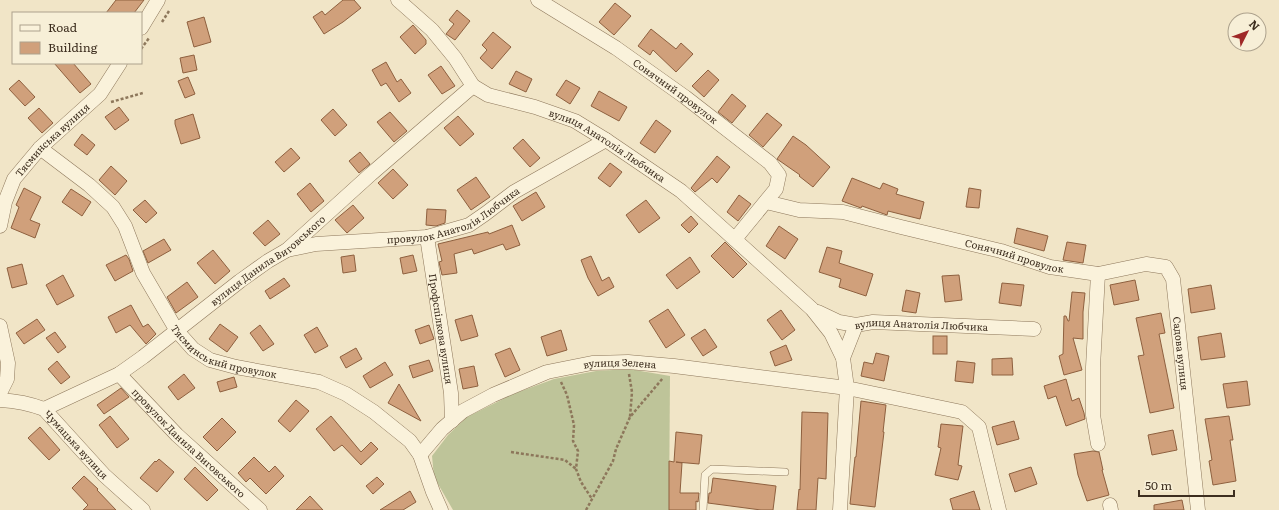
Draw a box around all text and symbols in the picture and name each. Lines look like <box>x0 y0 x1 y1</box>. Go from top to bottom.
legend <box>12 12 142 64</box>
north arrow <box>1227 12 1267 52</box>
text: N <box>1246 16 1264 33</box>
text: Road <box>48 18 78 36</box>
text: Building <box>48 38 98 56</box>
street label: Сонячний провулок <box>630 54 721 127</box>
street label: Тясминська вулиця <box>11 99 92 180</box>
street label: вулиця Анатолія Любчика <box>547 104 669 186</box>
street label: провулок Анатолія Любчика <box>386 182 522 247</box>
street label: вулиця Данила Виговського <box>207 211 328 309</box>
street label: Сонячний провулок <box>964 235 1065 276</box>
street label: Профспілкова вулиця <box>426 273 458 385</box>
street label: вулиця Анатолія Любчика <box>853 314 989 334</box>
street label: Садова вулиця <box>1170 316 1193 391</box>
street label: Тясминський провулок <box>168 321 278 381</box>
street label: вулиця Зелена <box>582 354 658 372</box>
street label: провулок Данила Виговського <box>129 384 249 501</box>
street label: Чумацька вулиця <box>41 406 112 482</box>
scale bar <box>1139 472 1234 498</box>
text: 50 m <box>1145 476 1172 494</box>

